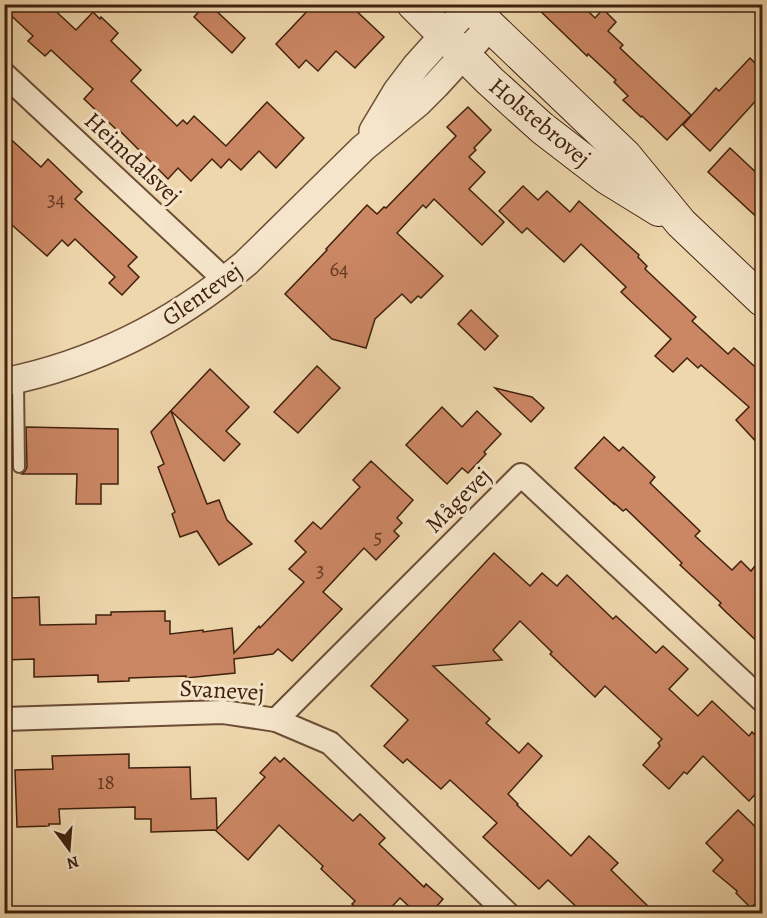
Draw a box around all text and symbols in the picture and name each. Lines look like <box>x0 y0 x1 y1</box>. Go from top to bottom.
street label: Holstebrovej <box>482 70 598 174</box>
street label: Heimdalsvej <box>78 105 188 211</box>
house number: 34 <box>47 185 65 213</box>
street label: Glentevej <box>155 255 249 333</box>
house number: 64 <box>329 255 349 283</box>
street label: Mågevej <box>418 460 498 540</box>
house number: 5 <box>373 523 383 551</box>
house number: 3 <box>316 556 324 584</box>
street label: Svanevej <box>179 672 265 708</box>
house number: 18 <box>97 768 115 796</box>
north arrow <box>39 819 99 879</box>
text: N <box>64 850 81 875</box>

